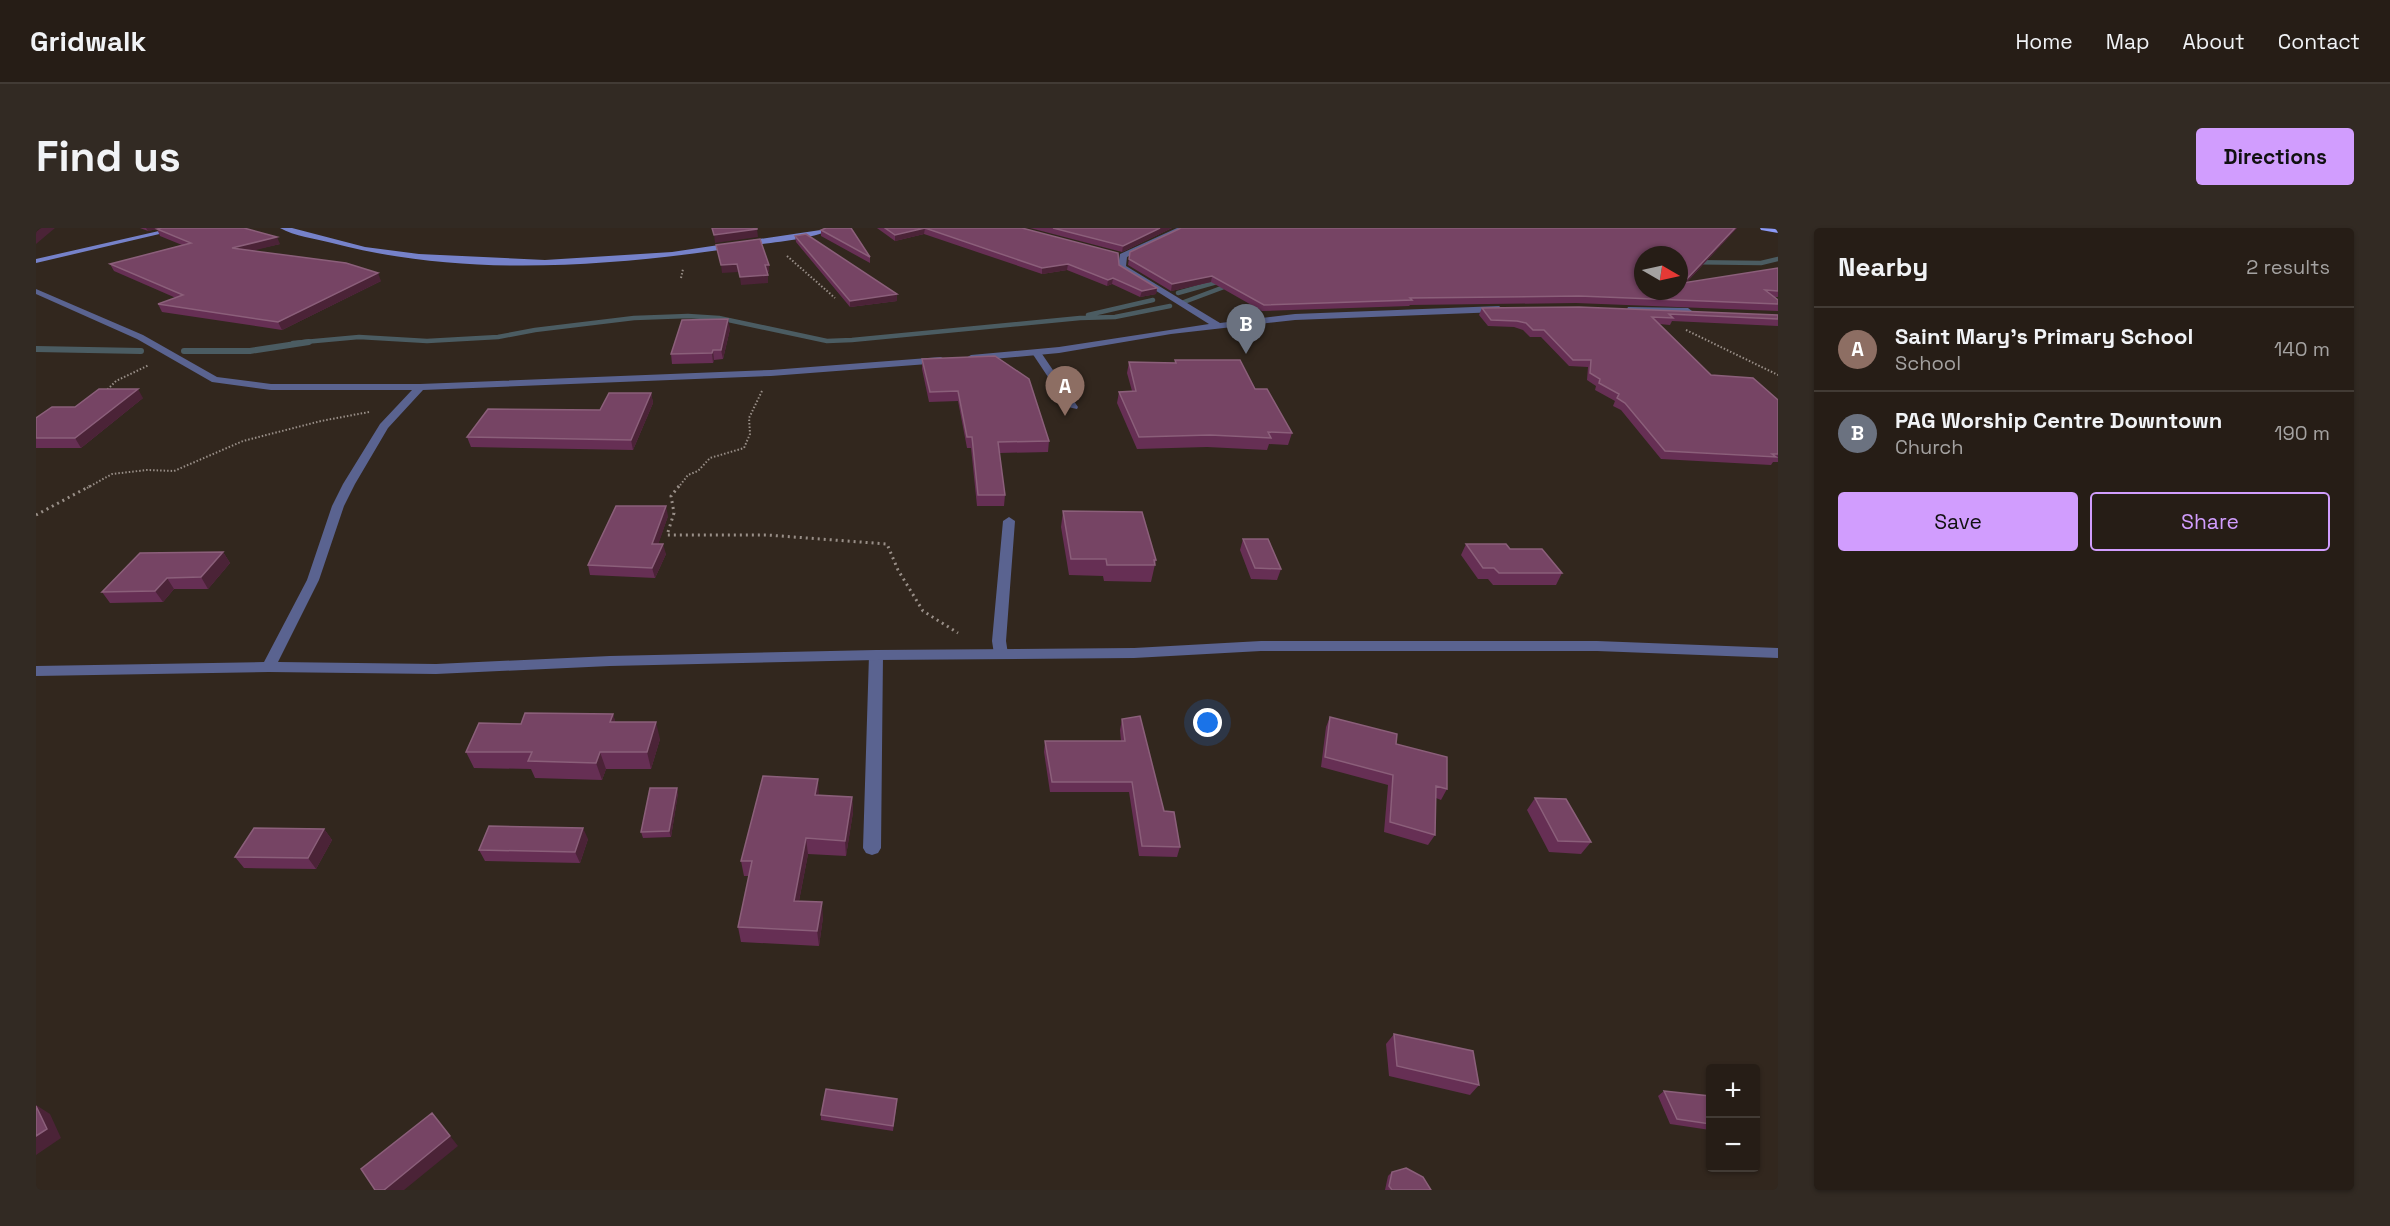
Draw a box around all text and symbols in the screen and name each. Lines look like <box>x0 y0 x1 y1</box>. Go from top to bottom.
text: Gridwalk <box>30 23 146 59</box>
text: Home <box>2015 28 2073 55</box>
text: Map <box>2106 28 2150 55</box>
text: About <box>2183 28 2245 55</box>
text: Contact <box>2278 28 2360 55</box>
button: Directions <box>2196 128 2354 185</box>
text: Find us <box>36 130 181 183</box>
north arrow <box>1634 246 1688 300</box>
text: Nearby <box>1838 250 1928 284</box>
text: 2 results <box>2246 254 2330 280</box>
pin: B <box>1226 304 1266 354</box>
text: Saint Mary's Primary School <box>1895 322 2193 350</box>
text: A <box>1851 336 1864 362</box>
text: 140 m <box>2274 336 2330 362</box>
text: School <box>1895 350 1961 376</box>
pin: A <box>1046 366 1084 416</box>
text: PAG Worship Centre Downtown <box>1895 406 2222 434</box>
text: B <box>1851 420 1864 446</box>
text: 190 m <box>2274 420 2330 446</box>
text: Church <box>1895 434 1964 460</box>
button: Save <box>1838 492 2078 551</box>
button: Share <box>2090 492 2330 551</box>
your location <box>1193 708 1222 737</box>
map controls <box>1706 1064 1760 1172</box>
button: + <box>1706 1064 1760 1118</box>
button: − <box>1706 1118 1760 1172</box>

